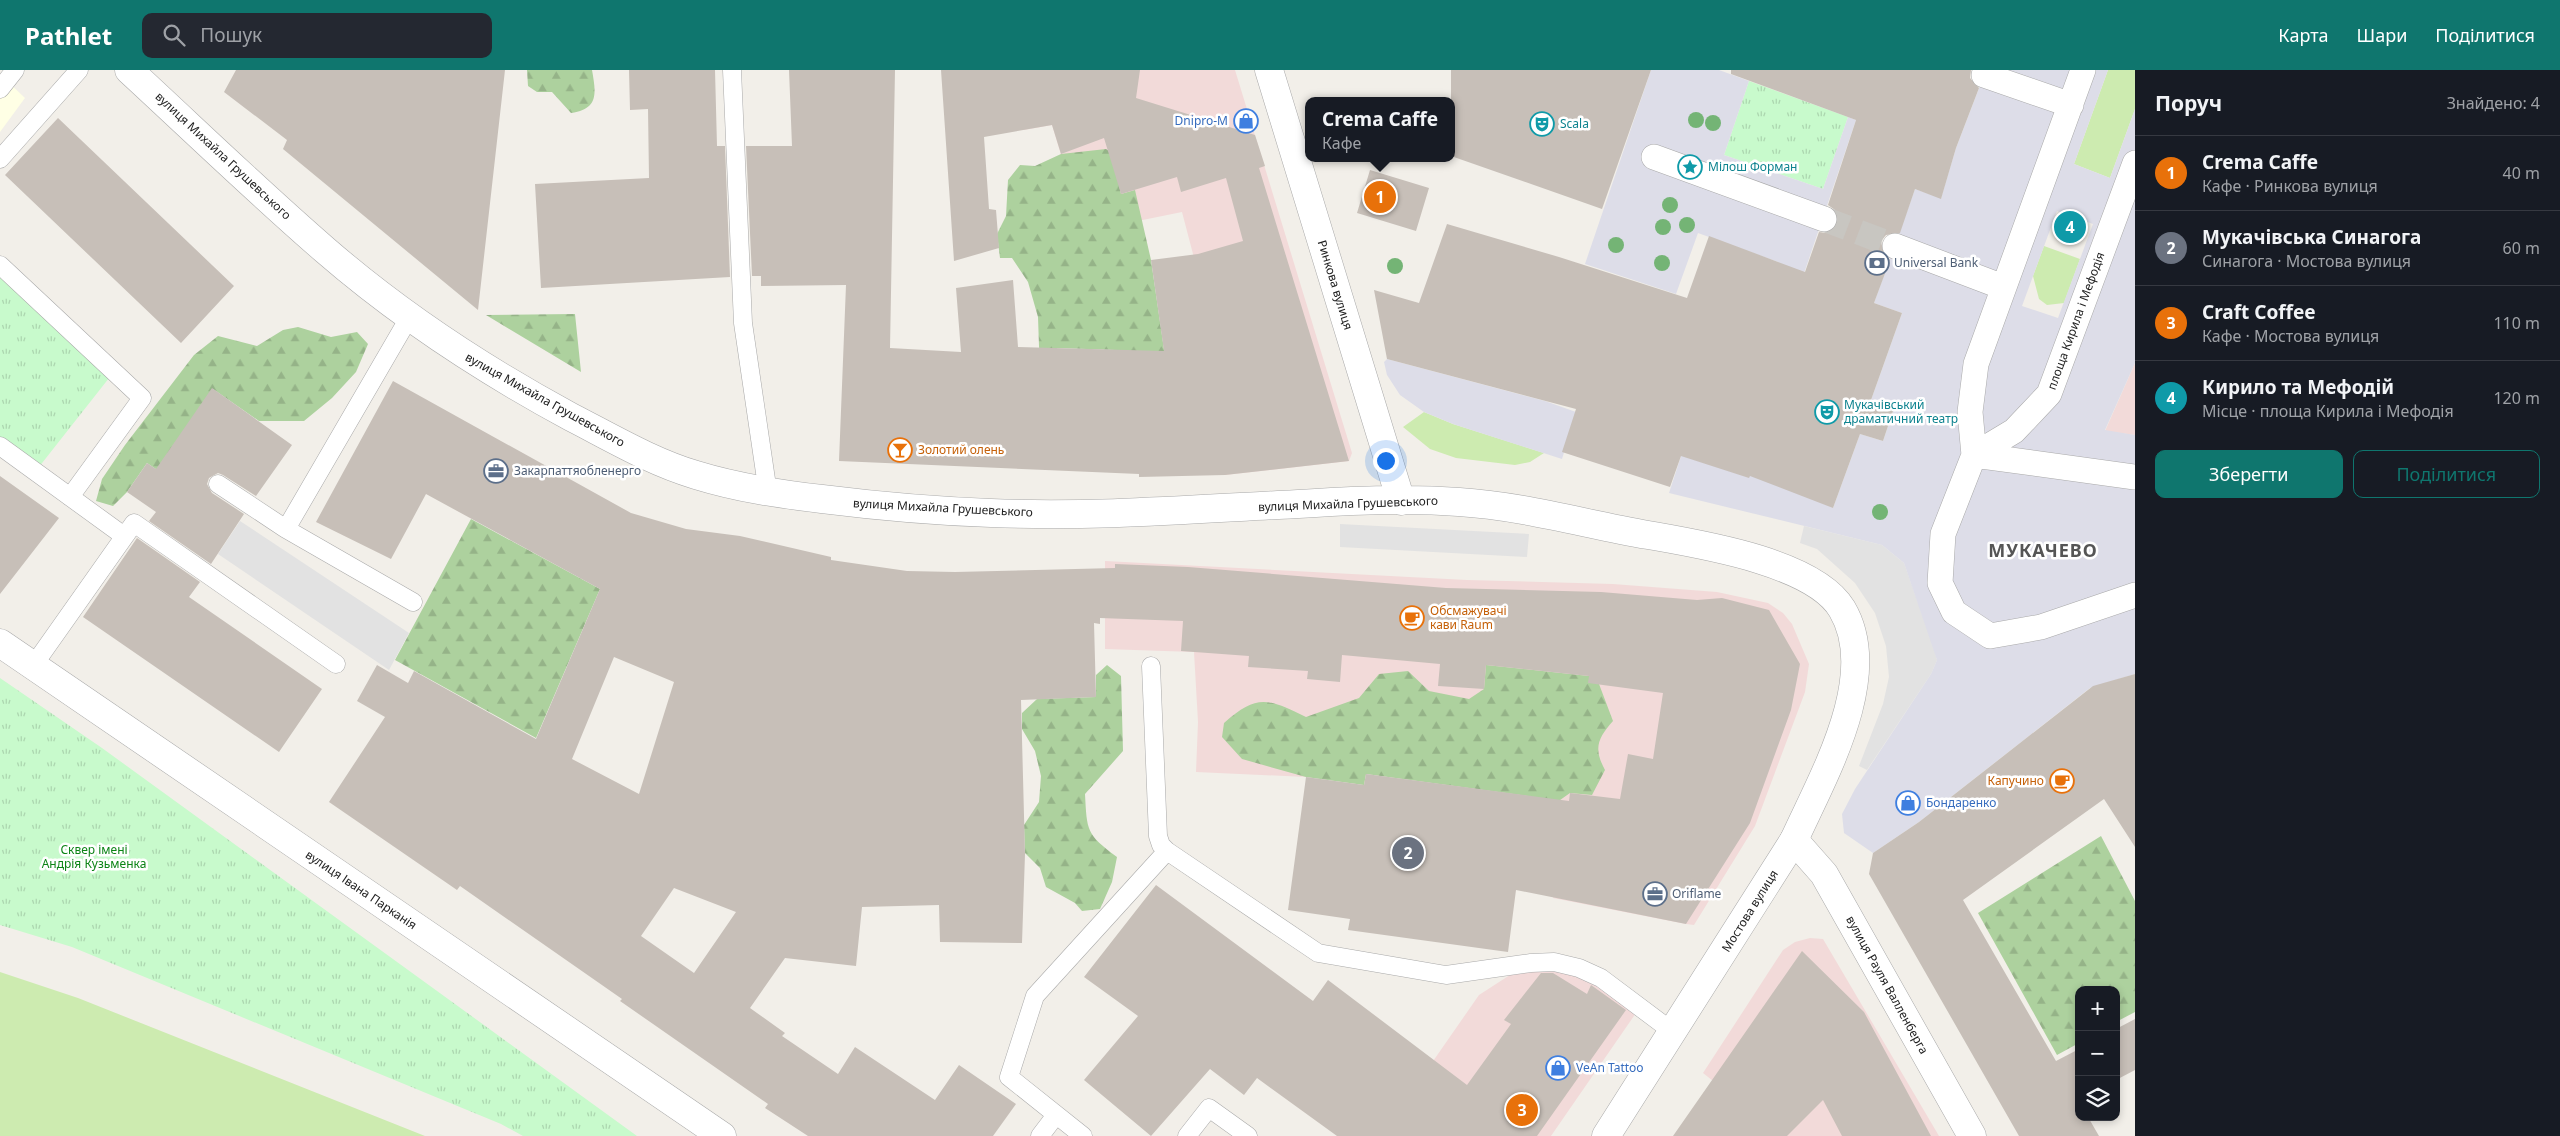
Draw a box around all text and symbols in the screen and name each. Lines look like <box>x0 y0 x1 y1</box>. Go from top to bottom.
search box <box>142 13 492 58</box>
text: Pathlet <box>25 19 112 52</box>
icon: search <box>160 21 188 49</box>
text: Пошук <box>200 22 262 48</box>
text: Карта <box>2278 23 2329 47</box>
text: Шари <box>2357 23 2407 47</box>
text: Поділитися <box>2435 23 2535 47</box>
street label: вулиця Михайла Грушевського <box>152 88 295 223</box>
text: Поруч <box>2155 89 2222 117</box>
text: Знайдено: 4 <box>2447 92 2540 114</box>
popup <box>1305 97 1455 162</box>
text: Crema Caffe <box>1322 106 1438 132</box>
shop icon: Dnipro-M <box>1233 108 1259 134</box>
theatre icon: Scala <box>1529 111 1555 137</box>
place label: Dnipro-M <box>1175 112 1228 129</box>
place label: Scala <box>1560 115 1589 132</box>
text: Кафе <box>1322 132 1361 154</box>
text: Crema Caffe <box>2202 149 2318 175</box>
place icon: Мілош Форман <box>1677 154 1703 180</box>
place label: Мілош Форман <box>1708 158 1798 175</box>
text: 1 <box>2166 162 2176 184</box>
text: 40 m <box>2503 162 2540 184</box>
text: Кафе · Ринкова вулиця <box>2202 175 2378 197</box>
pin: 1 <box>1364 178 1396 216</box>
pin: 4 <box>2054 208 2086 246</box>
text: Мукачівська Синагога <box>2202 224 2421 250</box>
text: 2 <box>2166 237 2176 259</box>
text: 60 m <box>2503 237 2540 259</box>
street label: Ринкова вулиця <box>1314 238 1357 332</box>
bank icon: Universal Bank <box>1864 250 1890 276</box>
street label: площа Кирила і Мефодія <box>2043 250 2108 392</box>
text: Синагога · Мостова вулиця <box>2202 250 2411 272</box>
place label: Universal Bank <box>1894 254 1979 271</box>
text: Craft Coffee <box>2202 299 2316 325</box>
text: 3 <box>2166 312 2176 334</box>
text: 110 m <box>2493 312 2540 334</box>
text: Кафе · Мостова вулиця <box>2202 325 2379 347</box>
street label: вулиця Михайла Грушевського <box>462 348 628 451</box>
text: Кирило та Мефодій <box>2202 374 2394 400</box>
text: 4 <box>2166 387 2176 409</box>
text: 120 m <box>2493 387 2540 409</box>
place label: Мукачівський драматичний театр <box>1844 396 1958 427</box>
theatre icon: Мукачівський драматичний театр <box>1814 399 1840 425</box>
text: Місце · площа Кирила і Мефодія <box>2202 400 2454 422</box>
bar icon: Золотий олень <box>887 437 913 463</box>
place label: Золотий олень <box>918 441 1004 458</box>
your location <box>1373 448 1399 474</box>
button: Зберегти <box>2155 450 2343 498</box>
button: Поділитися <box>2353 450 2540 498</box>
office icon: Закарпаттяобленерго <box>483 458 509 484</box>
place label: Закарпаттяобленерго <box>514 462 641 479</box>
street label: вулиця Михайла Грушевського <box>1258 492 1438 515</box>
street label: вулиця Михайла Грушевського <box>853 494 1033 521</box>
district label: МУКАЧЕВО <box>1988 538 2098 562</box>
place label: Обсмажувачі кави Raum <box>1430 602 1507 633</box>
cafe icon: Обсмажувачі кави Raum <box>1399 605 1425 631</box>
cafe icon: Капучино <box>2049 768 2075 794</box>
place label: Капучино <box>1988 772 2044 789</box>
shop icon: Бондаренко <box>1895 790 1921 816</box>
place label: Бондаренко <box>1926 794 1996 811</box>
pin: 2 <box>1392 834 1424 872</box>
park label: Сквер імені Андрія Кузьменка <box>42 841 146 872</box>
street label: вулиця Івана Парканія <box>302 846 420 933</box>
street label: Мостова вулиця <box>1717 866 1782 955</box>
office icon: Oriflame <box>1642 881 1668 907</box>
place label: Oriflame <box>1672 885 1722 902</box>
street label: вулиця Рауля Валленберга <box>1842 913 1933 1057</box>
map controls <box>2075 986 2120 1121</box>
button: + <box>2075 986 2120 1031</box>
button: − <box>2075 1031 2120 1076</box>
shop icon: VeAn Tattoo <box>1545 1055 1571 1081</box>
place label: VeAn Tattoo <box>1576 1059 1644 1076</box>
button: layers <box>2075 1076 2120 1121</box>
pin: 3 <box>1506 1091 1538 1129</box>

